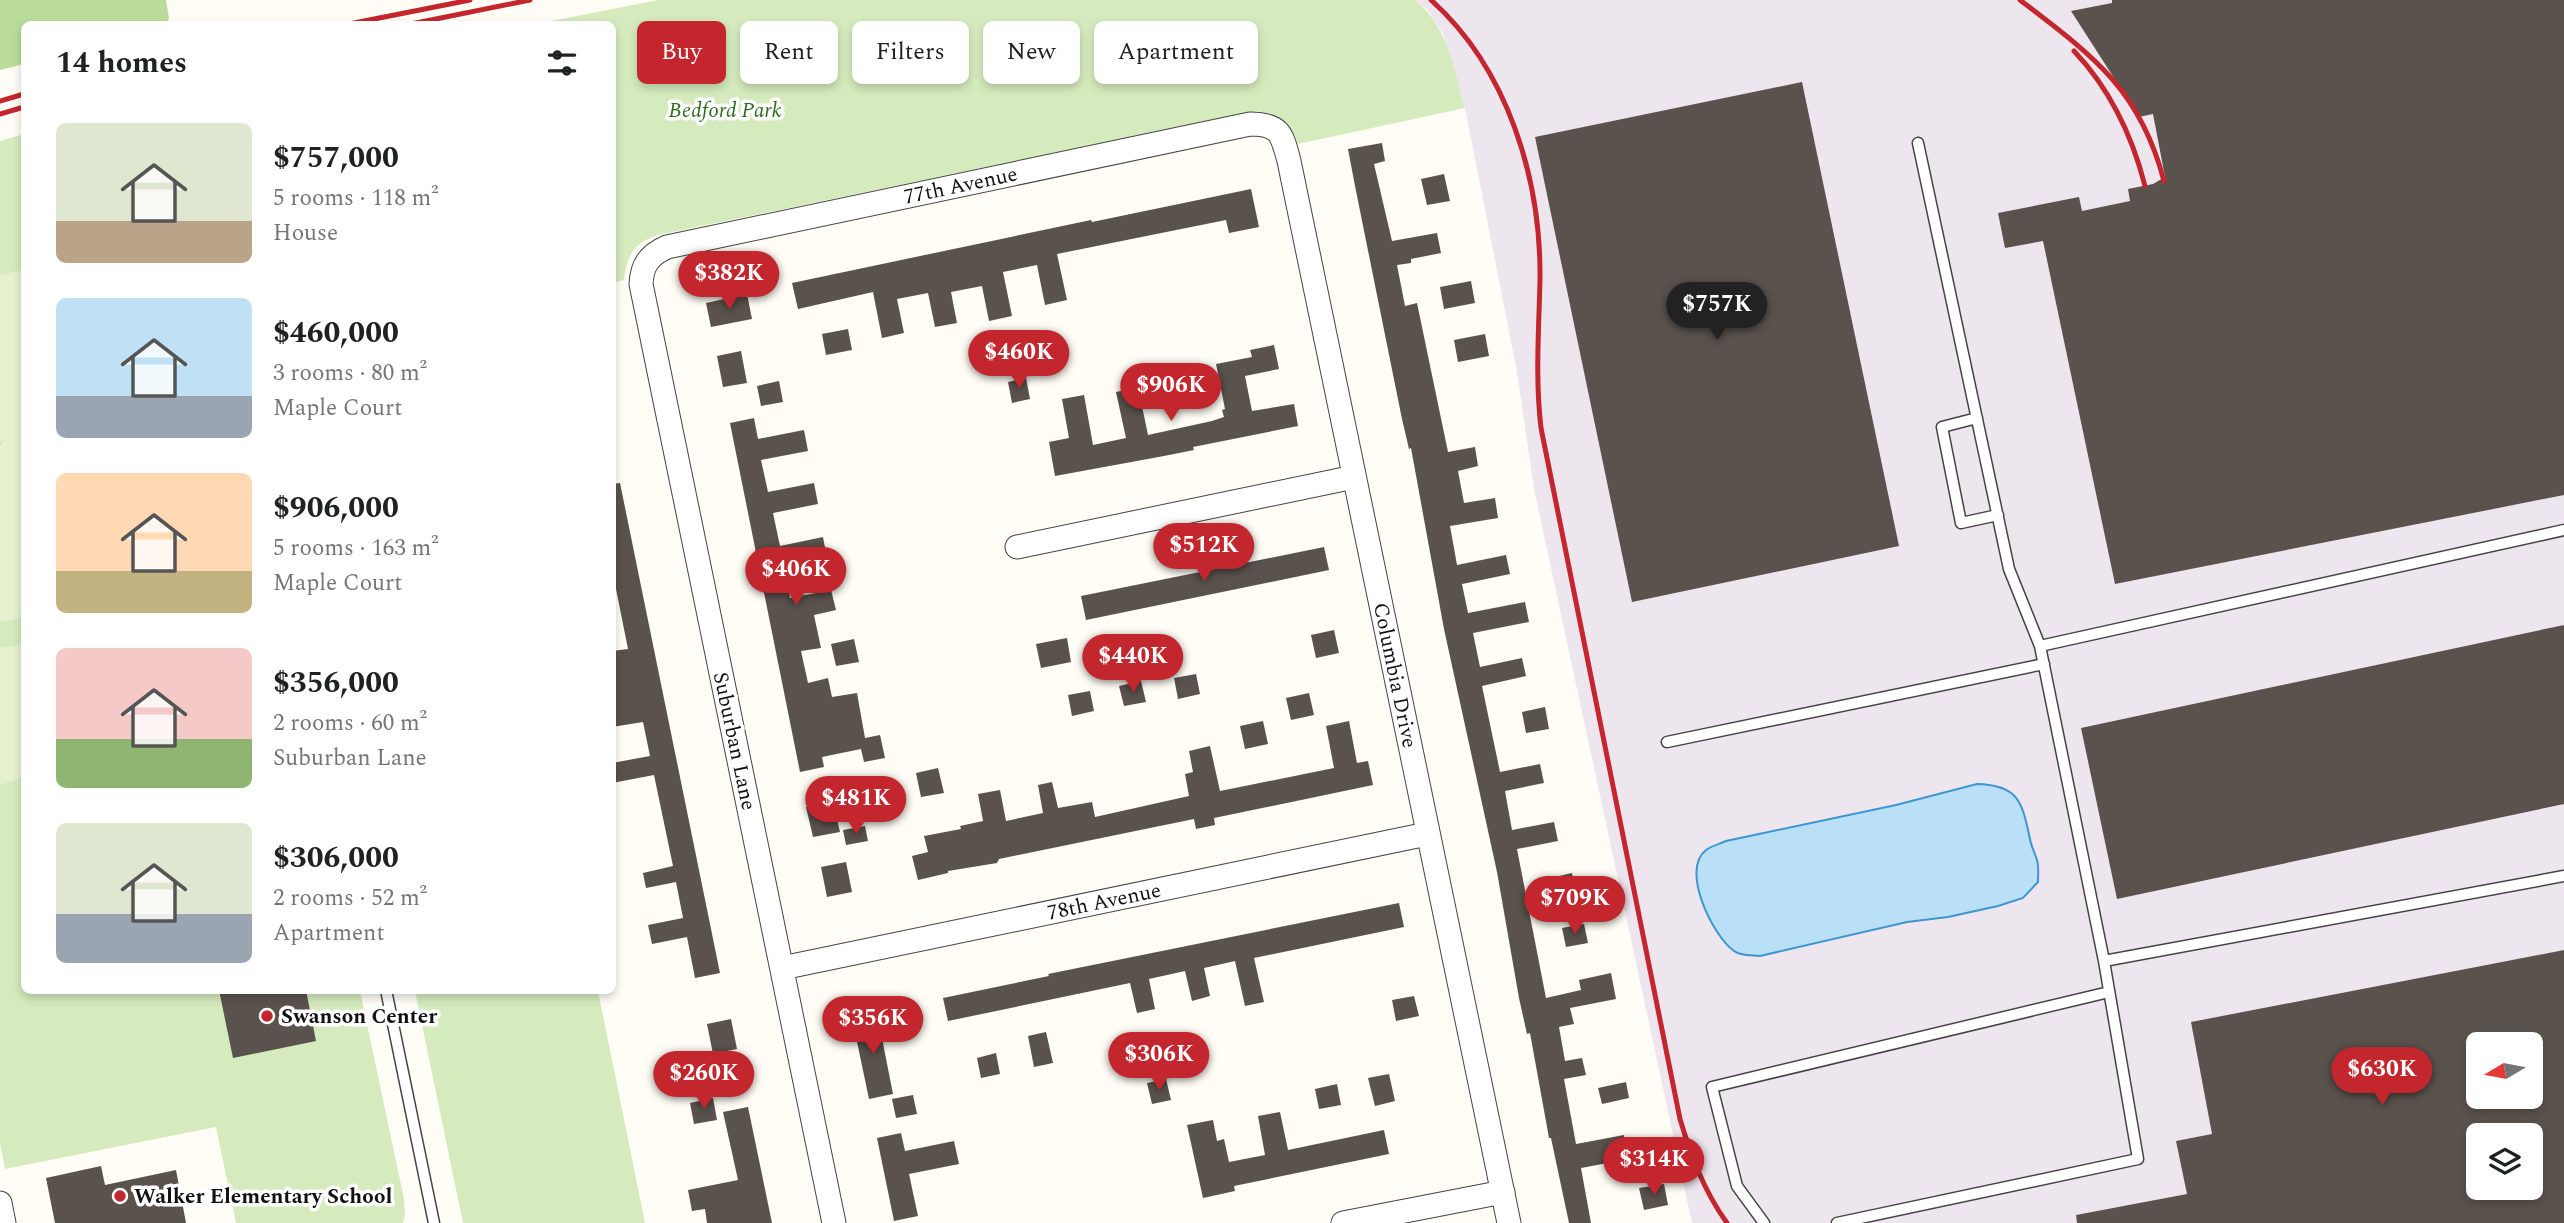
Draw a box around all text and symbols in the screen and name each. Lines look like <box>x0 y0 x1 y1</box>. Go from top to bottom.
chip: Buy <box>637 21 726 84</box>
chip: Rent <box>740 21 838 84</box>
chip: Filters <box>852 21 969 84</box>
chip: New <box>983 21 1080 84</box>
chip: Apartment <box>1094 21 1258 84</box>
text: 14 homes <box>56 40 187 86</box>
icon: filters <box>543 44 581 82</box>
park label: Bedford Park <box>669 95 782 127</box>
text: $757,000 <box>273 135 399 181</box>
icon: home <box>112 151 196 235</box>
street label: 77th Avenue <box>901 158 1021 214</box>
text: 5 rooms · 118 m² <box>273 181 439 216</box>
text: House <box>273 216 338 251</box>
pin: $382K <box>680 252 778 311</box>
text: $382K <box>694 256 764 291</box>
pin: $757K <box>1668 282 1766 342</box>
text: $757K <box>1682 287 1752 322</box>
text: $460,000 <box>273 310 399 356</box>
icon: home <box>112 326 196 410</box>
pin: $460K <box>970 330 1068 390</box>
text: $460K <box>984 335 1054 370</box>
text: 3 rooms · 80 m² <box>273 356 427 391</box>
pin: $906K <box>1122 364 1220 423</box>
text: $906K <box>1136 368 1206 403</box>
text: Maple Court <box>273 391 402 426</box>
text: $906,000 <box>273 485 399 531</box>
icon: home <box>112 501 196 585</box>
pin: $512K <box>1155 524 1253 583</box>
text: $512K <box>1169 528 1239 563</box>
text: 5 rooms · 163 m² <box>273 531 439 566</box>
pin: $406K <box>747 548 845 607</box>
text: $406K <box>761 552 831 587</box>
text: Maple Court <box>273 566 402 601</box>
street label: Columbia Drive <box>1364 600 1425 751</box>
pin: $440K <box>1084 634 1182 694</box>
text: $440K <box>1098 639 1168 674</box>
text: $356,000 <box>273 660 399 706</box>
street label: Suburban Lane <box>704 669 764 813</box>
icon: home <box>112 676 196 760</box>
text: 2 rooms · 60 m² <box>273 706 427 741</box>
text: Suburban Lane <box>273 741 427 776</box>
pin: $481K <box>807 776 905 836</box>
text: $481K <box>821 781 891 816</box>
text: $306,000 <box>273 835 399 881</box>
icon: home <box>112 851 196 935</box>
street label: 78th Avenue <box>1045 875 1164 929</box>
pin: $709K <box>1526 876 1624 936</box>
text: 2 rooms · 52 m² <box>273 881 427 916</box>
text: $709K <box>1540 881 1610 916</box>
text: Apartment <box>273 916 385 951</box>
pin: $356K <box>824 996 922 1056</box>
place label: Swanson Center <box>281 1001 437 1033</box>
text: $356K <box>838 1001 908 1036</box>
marker: Swanson Center <box>259 1008 275 1024</box>
pin: $306K <box>1110 1032 1208 1092</box>
north arrow <box>2466 1032 2543 1110</box>
map controls <box>2466 1032 2543 1200</box>
text: $306K <box>1124 1037 1194 1072</box>
pin: $630K <box>2333 1048 2431 1107</box>
pin: $260K <box>655 1052 753 1111</box>
text: $630K <box>2347 1052 2417 1087</box>
text: $260K <box>669 1056 739 1091</box>
button: layers <box>2466 1123 2543 1200</box>
pin: $314K <box>1605 1138 1703 1197</box>
text: $314K <box>1619 1142 1689 1177</box>
place label: Walker Elementary School <box>134 1181 392 1213</box>
marker: Walker Elementary School <box>112 1188 128 1204</box>

